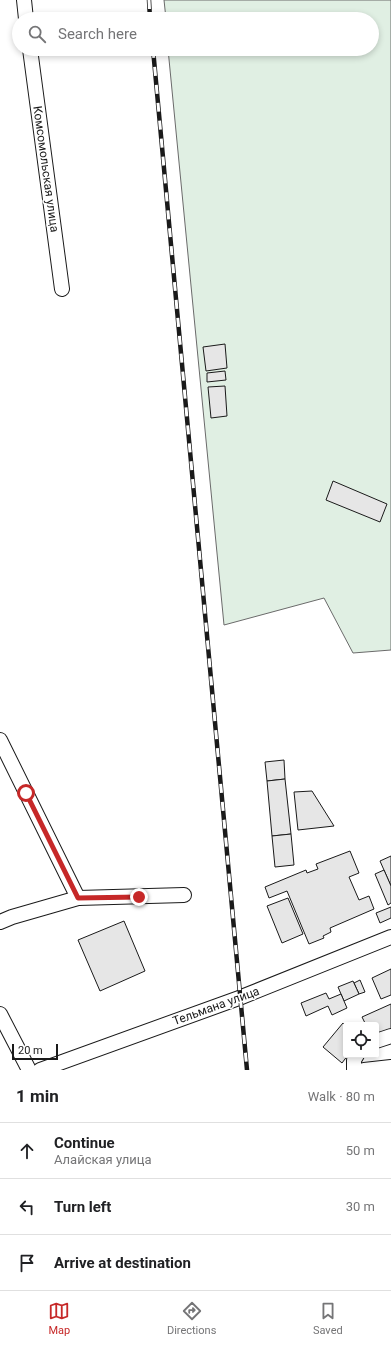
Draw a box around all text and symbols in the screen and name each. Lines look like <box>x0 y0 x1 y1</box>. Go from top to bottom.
search box <box>12 12 379 56</box>
icon: search <box>26 23 48 45</box>
text: Search here <box>58 25 137 43</box>
street label: Комсомольская улица <box>30 105 62 233</box>
route start <box>17 784 35 802</box>
route end <box>130 888 148 906</box>
street label: Тельмана улица <box>171 984 261 1028</box>
map controls <box>343 1022 379 1058</box>
button: locate <box>343 1022 379 1058</box>
scale bar <box>12 1042 58 1061</box>
text: 20 m <box>18 1044 43 1057</box>
text: 1 min <box>16 1086 59 1106</box>
text: Walk · 80 m <box>308 1089 375 1104</box>
text: Continue <box>54 1134 115 1152</box>
icon: ahead <box>16 1140 38 1162</box>
text: 50 m <box>346 1143 375 1158</box>
text: Алайская улица <box>54 1152 152 1167</box>
icon: left <box>16 1196 38 1218</box>
text: Turn left <box>54 1198 111 1216</box>
text: 30 m <box>346 1199 375 1214</box>
icon: arrive <box>16 1252 38 1274</box>
text: Arrive at destination <box>54 1254 191 1272</box>
tab: Map <box>48 1300 70 1337</box>
tab: Directions <box>167 1300 216 1337</box>
tab: Saved <box>313 1300 343 1337</box>

